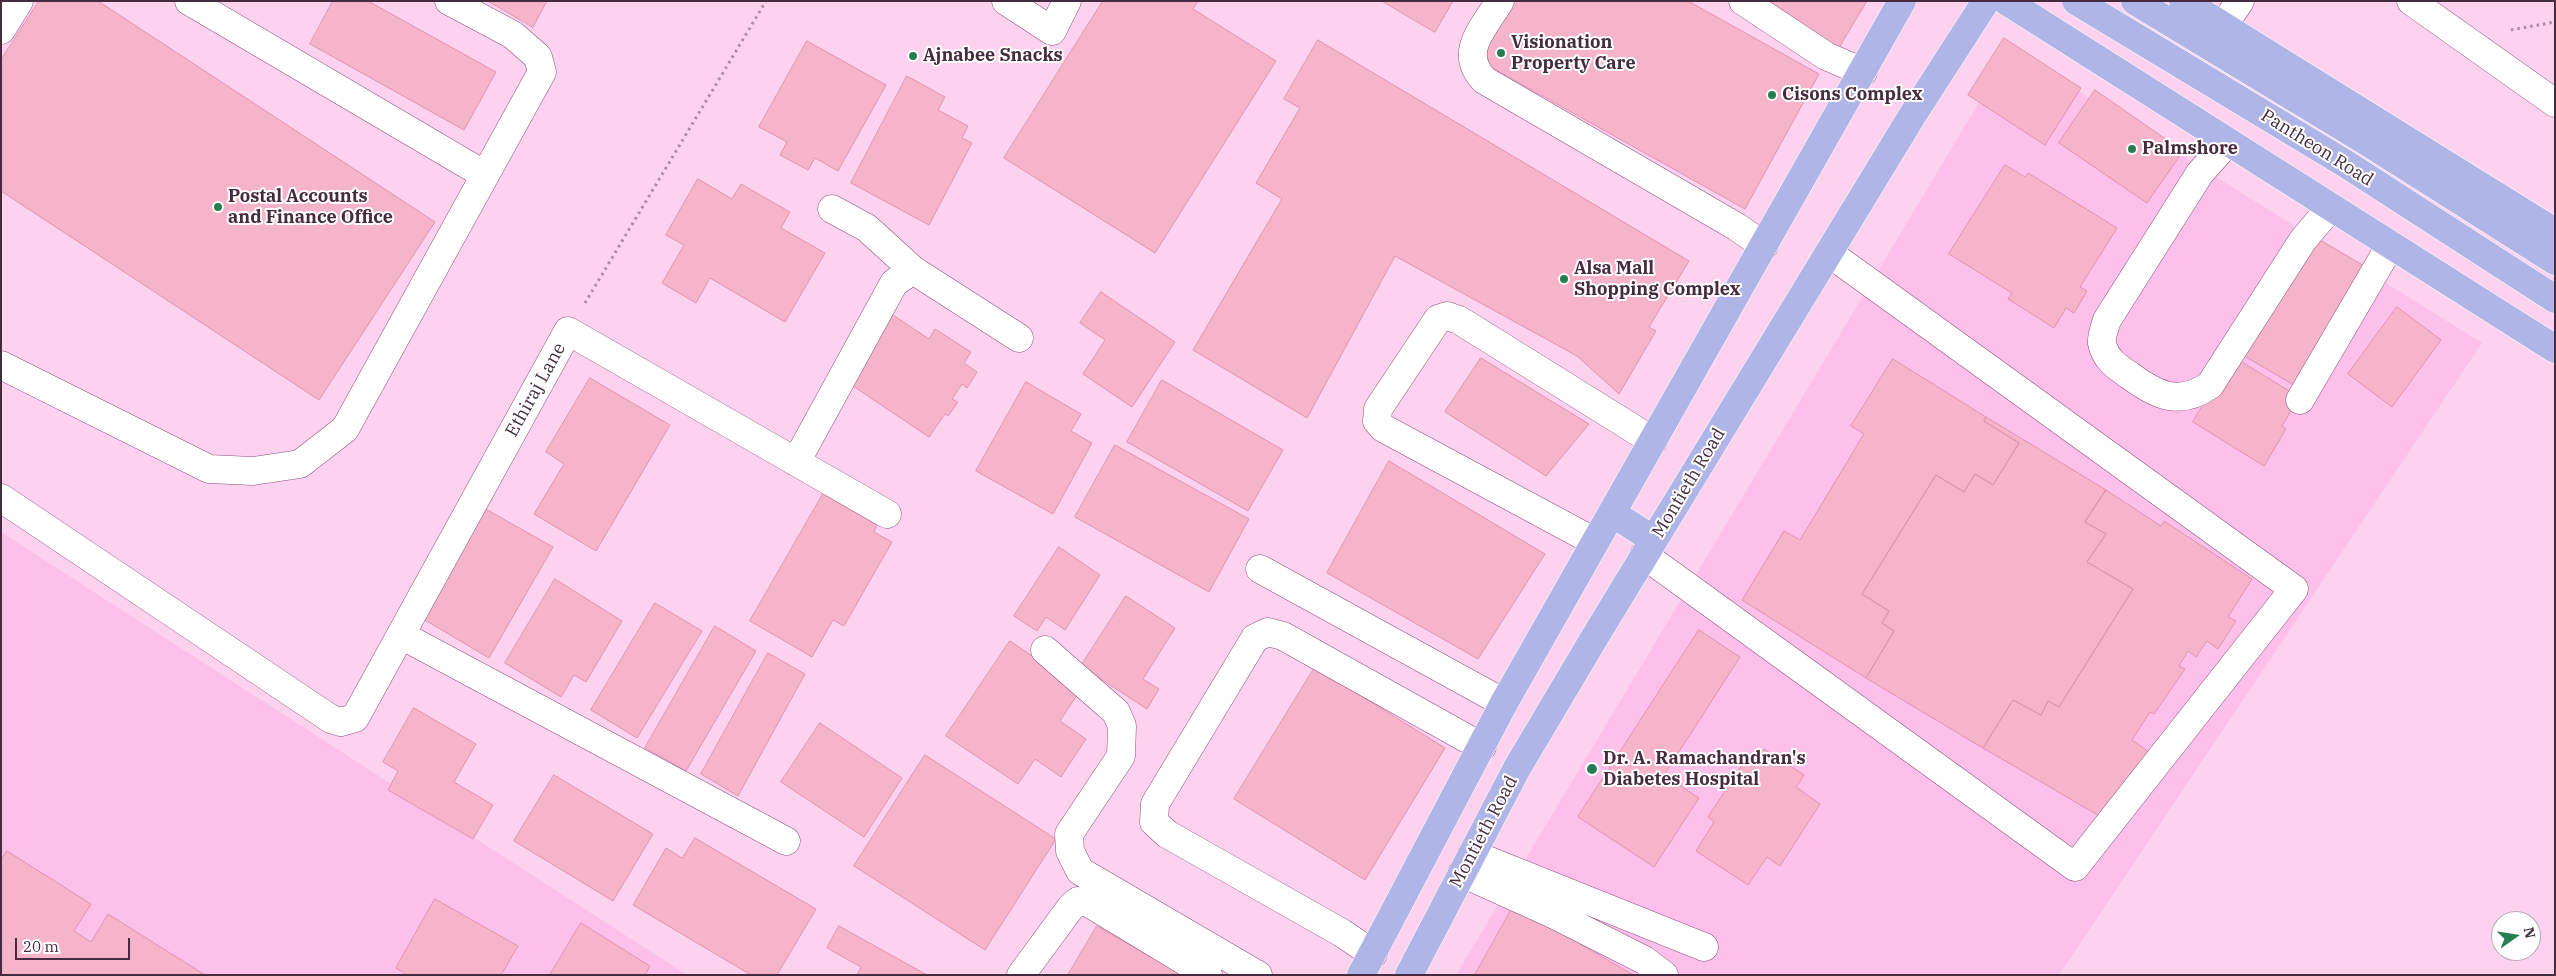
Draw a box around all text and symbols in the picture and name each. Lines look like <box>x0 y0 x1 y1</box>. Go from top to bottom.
place label: Visionation Property Care <box>1511 32 1636 74</box>
place label: Ajnabee Snacks <box>923 45 1063 67</box>
marker: Visionation Property Care <box>1495 47 1507 59</box>
marker: Ajnabee Snacks <box>907 50 919 62</box>
place label: Cisons Complex <box>1782 84 1922 106</box>
marker: Cisons Complex <box>1766 89 1778 101</box>
street label: Pantheon Road <box>2257 105 2377 191</box>
place label: Palmshore <box>2142 138 2238 160</box>
marker: Palmshore <box>2126 143 2138 155</box>
place label: Postal Accounts and Finance Office <box>228 186 393 228</box>
marker: Postal Accounts and Finance Office <box>212 201 224 213</box>
place label: Alsa Mall Shopping Complex <box>1574 258 1740 300</box>
marker: Alsa Mall Shopping Complex <box>1558 273 1570 285</box>
street label: Ethiraj Lane <box>501 339 571 441</box>
street label: Montieth Road <box>1648 424 1730 542</box>
place label: Dr. A. Ramachandran's Diabetes Hospital <box>1603 748 1806 791</box>
marker: Dr. A. Ramachandran's Diabetes Hospital <box>1585 762 1599 776</box>
street label: Montieth Road <box>1445 772 1523 892</box>
north arrow <box>2491 911 2541 961</box>
text: N <box>2520 925 2540 940</box>
scale bar <box>18 928 132 960</box>
text: 20 m <box>23 937 59 956</box>

